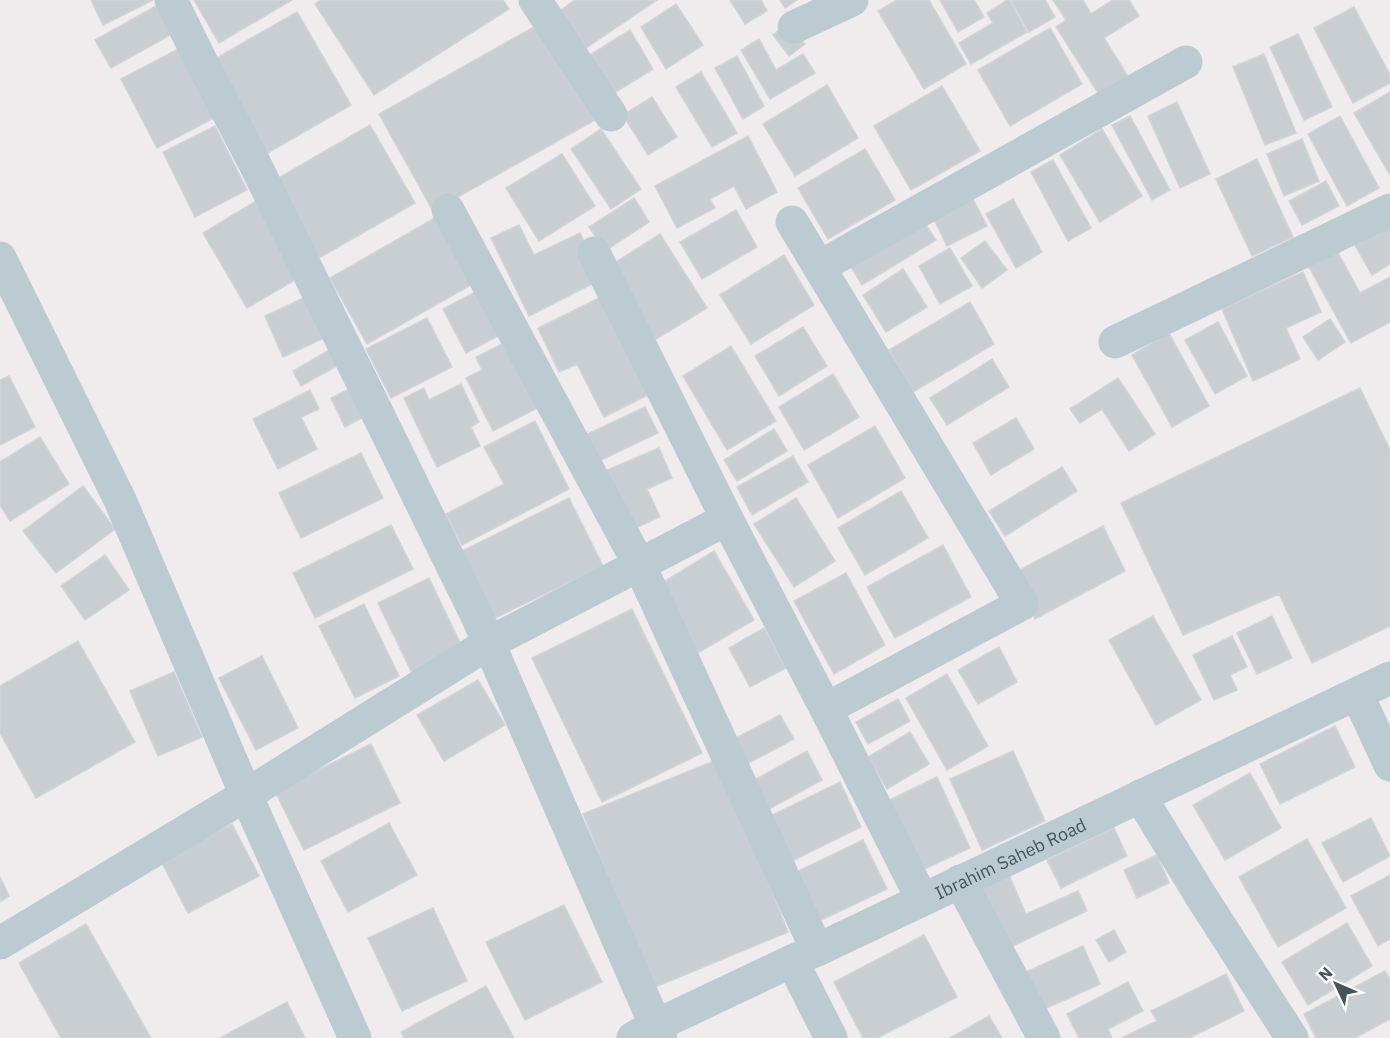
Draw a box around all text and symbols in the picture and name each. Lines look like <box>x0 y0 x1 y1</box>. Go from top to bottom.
street label: Ibrahim Saheb Road <box>931 812 1090 904</box>
north arrow <box>1306 954 1366 1014</box>
text: N <box>1314 962 1336 985</box>

